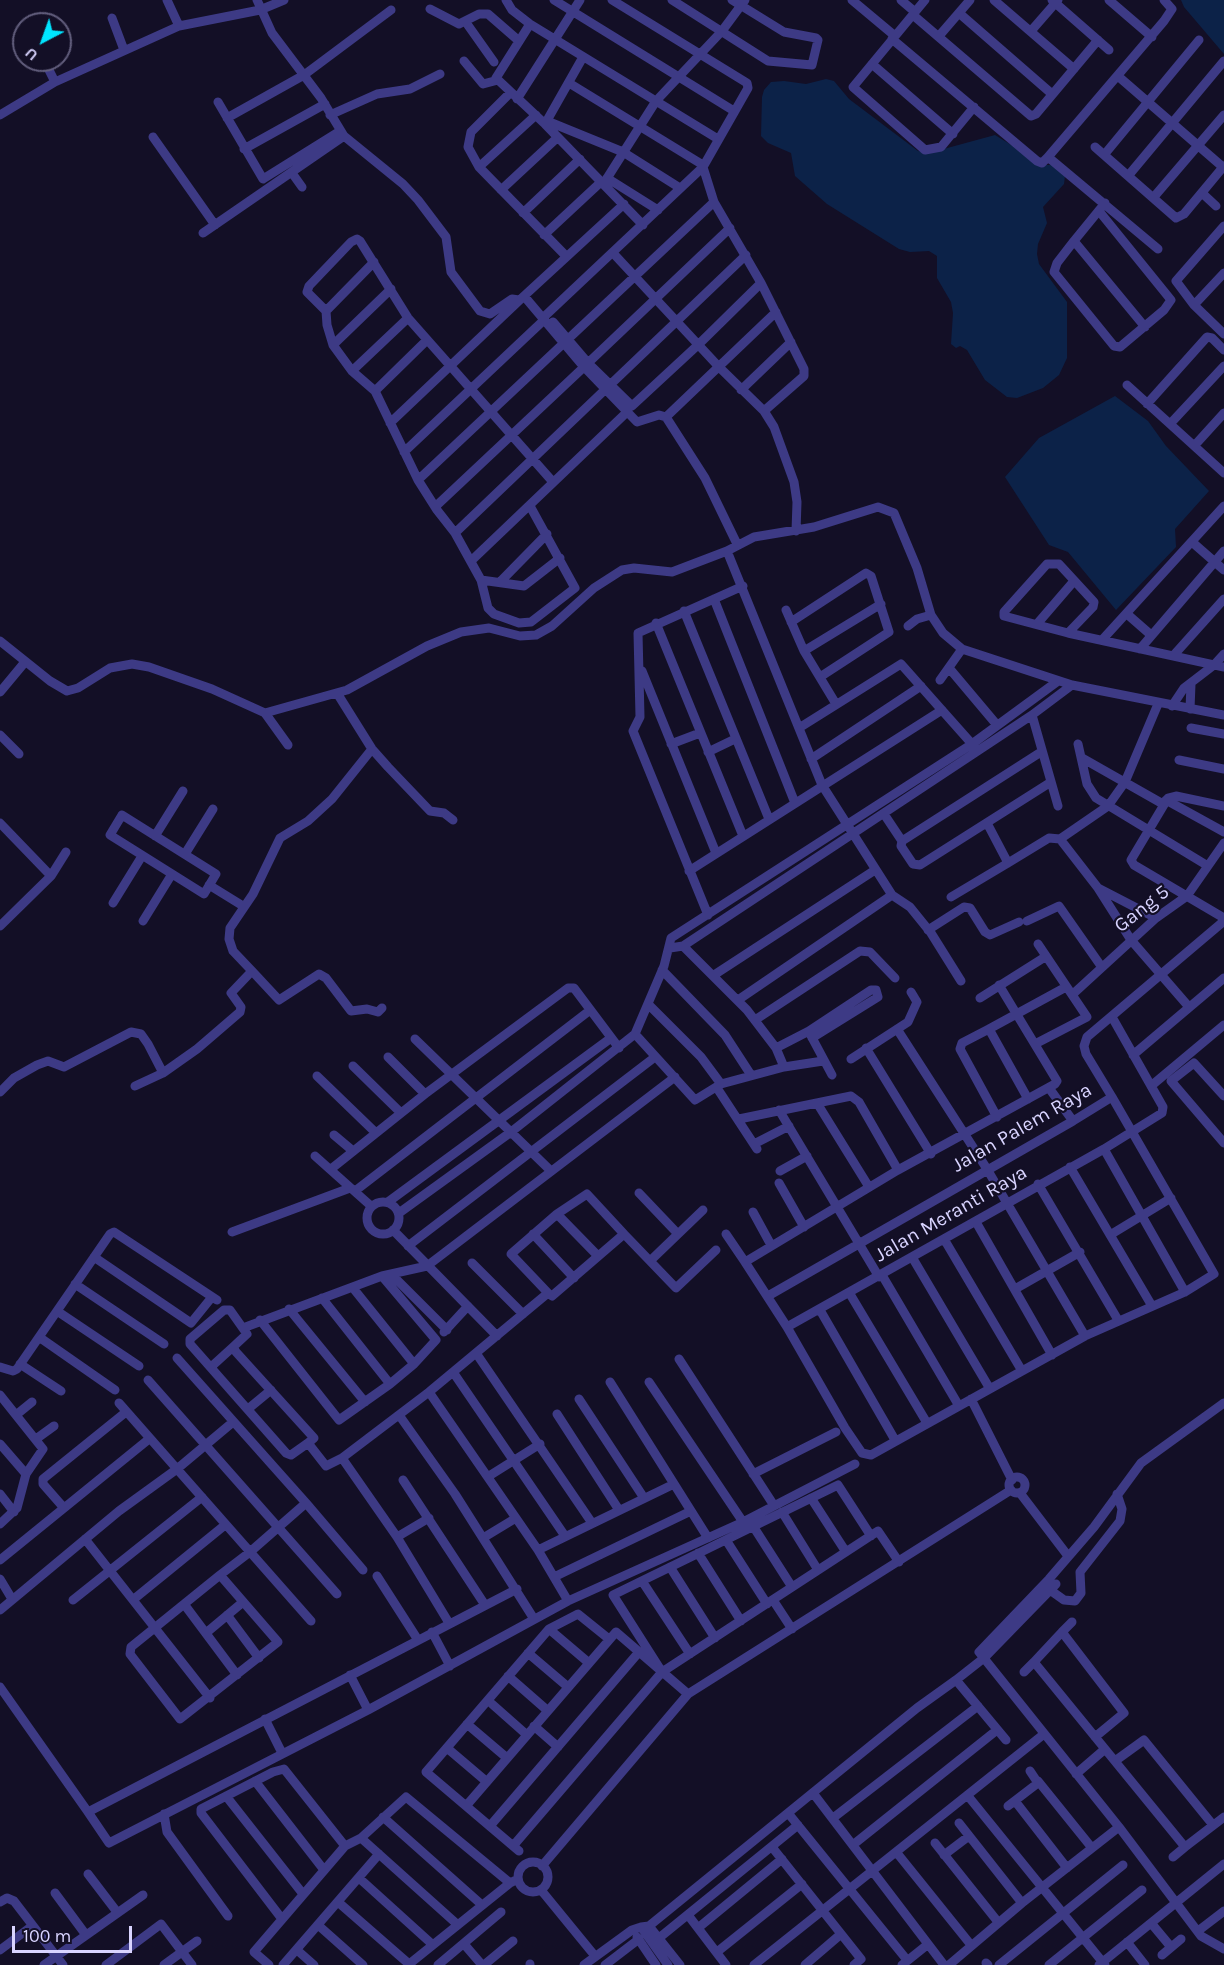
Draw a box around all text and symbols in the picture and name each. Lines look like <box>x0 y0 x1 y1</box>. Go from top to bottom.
north arrow <box>12 12 72 72</box>
text: U <box>21 44 42 65</box>
street label: Gang 5 <box>1110 880 1174 938</box>
street label: Jalan Palem Raya <box>948 1078 1096 1178</box>
street label: Jalan Meranti Raya <box>871 1161 1031 1267</box>
scale bar <box>15 1914 135 1952</box>
text: 100 m <box>23 1925 71 1947</box>

